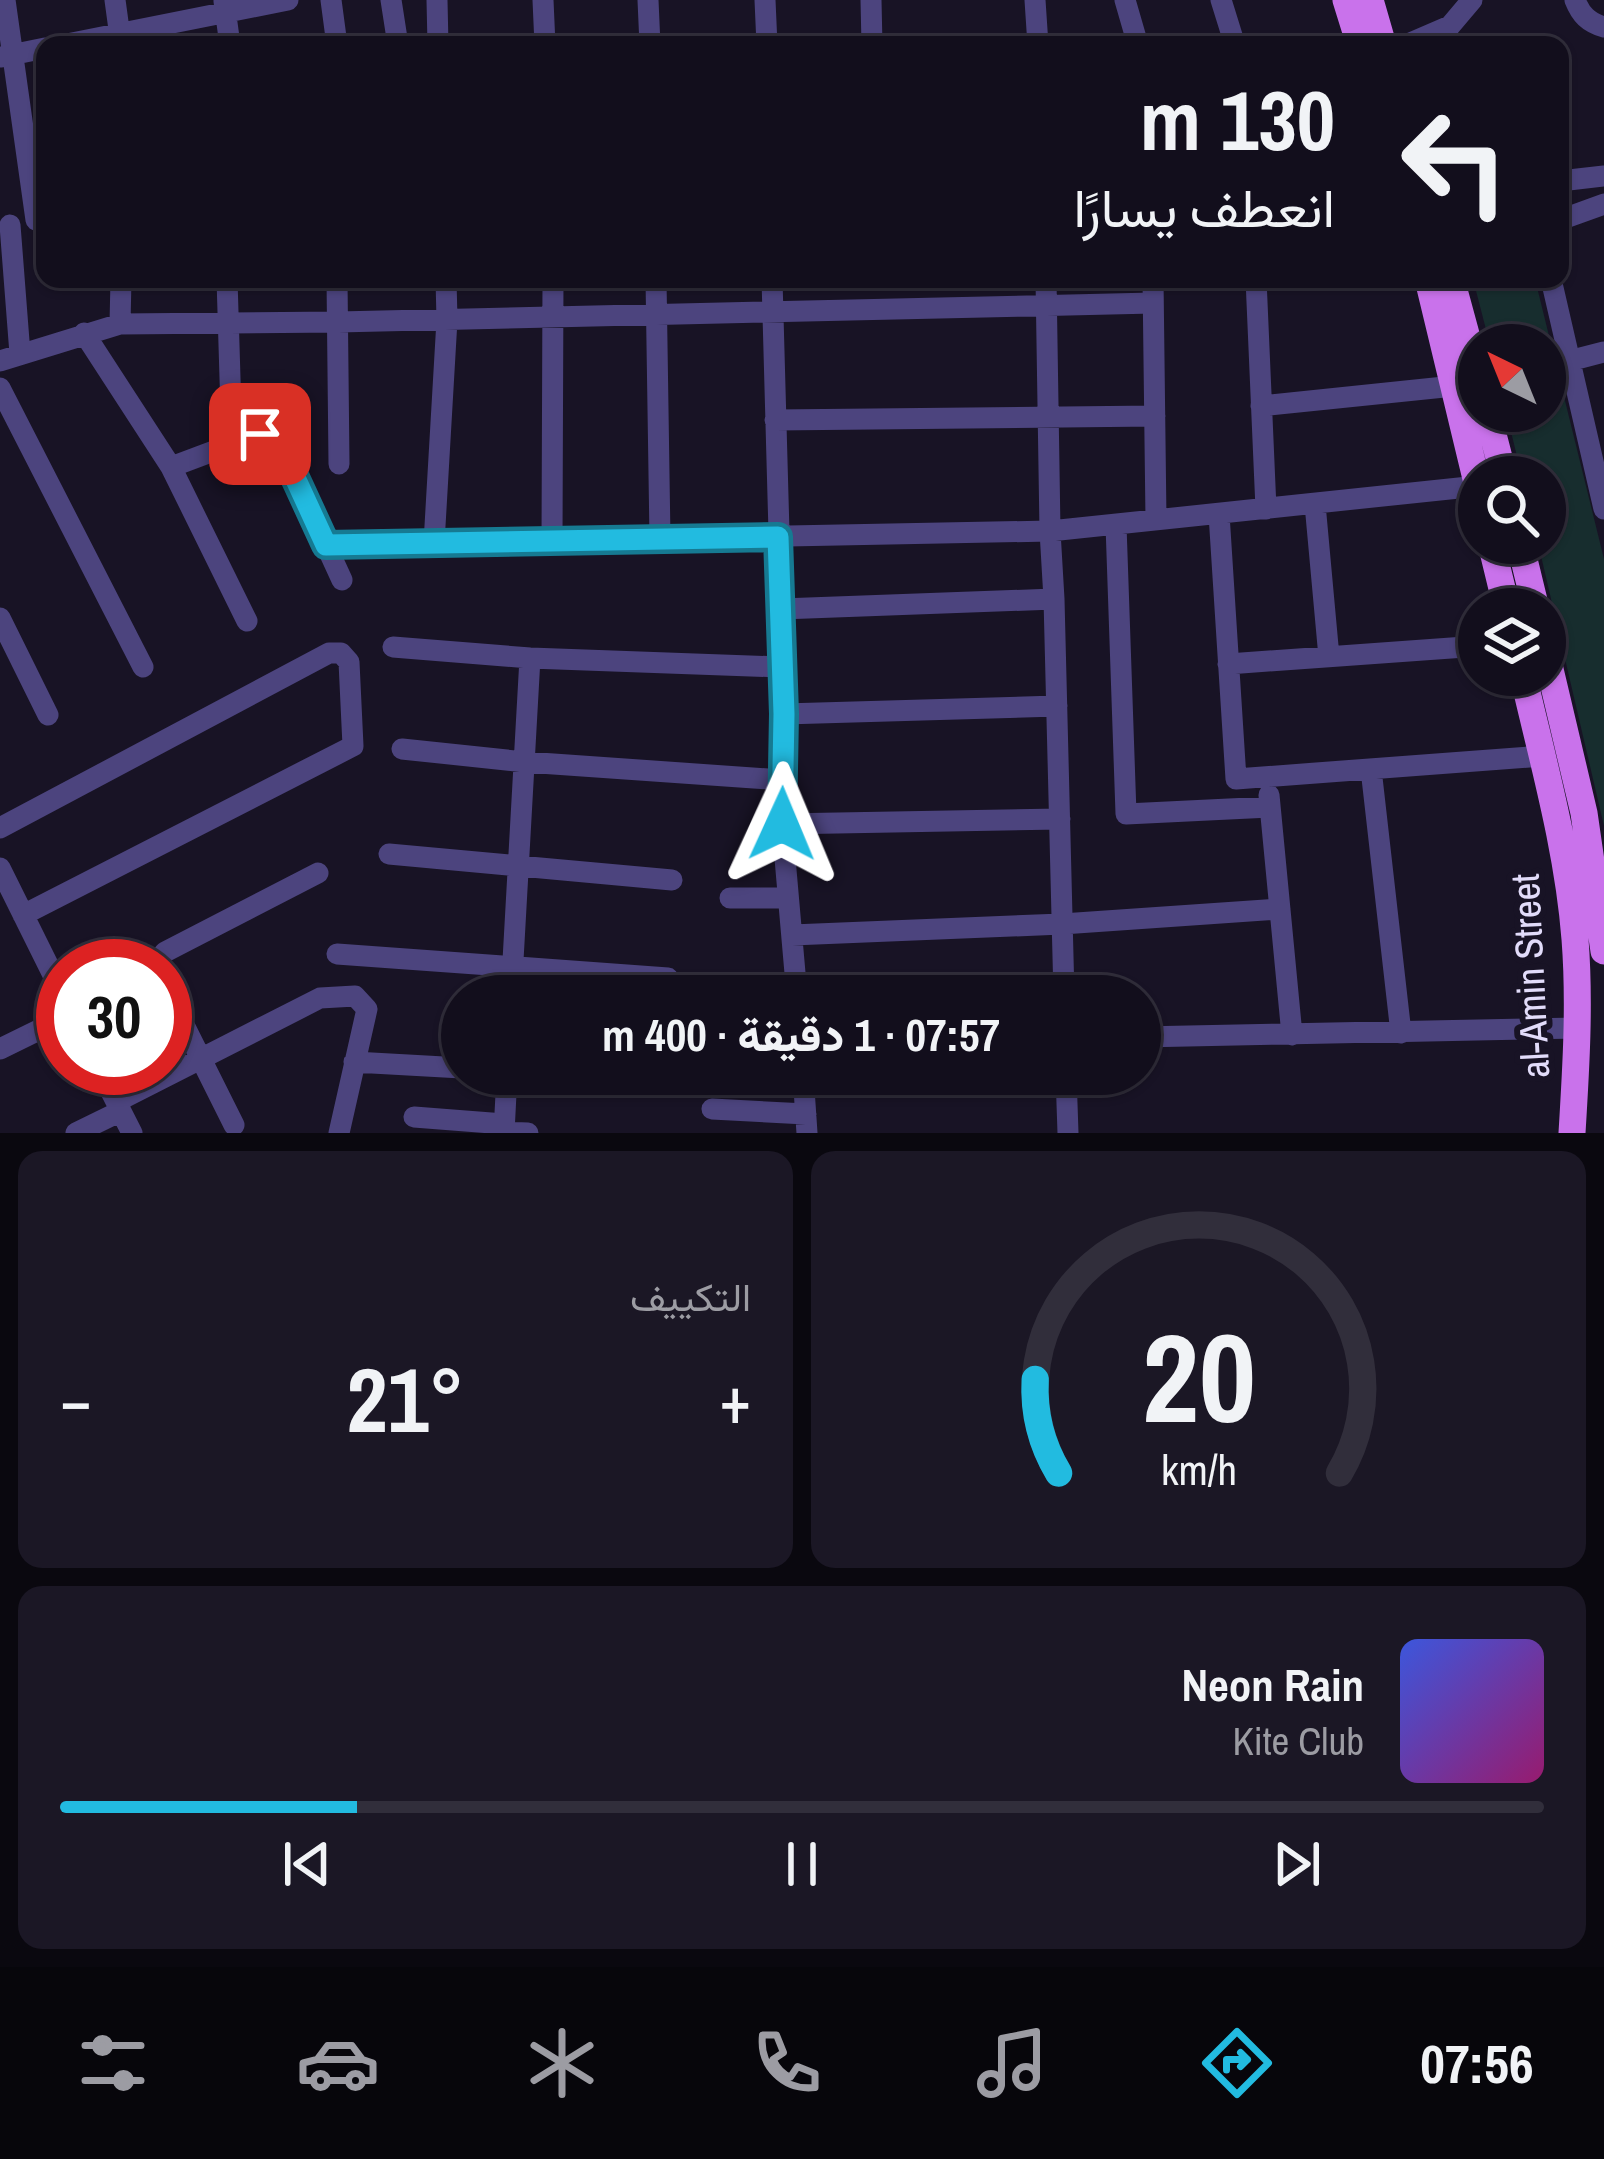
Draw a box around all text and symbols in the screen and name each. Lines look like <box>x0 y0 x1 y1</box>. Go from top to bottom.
text: 130 m <box>1140 63 1335 176</box>
icon: left <box>1377 84 1533 240</box>
text: انعطف يسارًا <box>1073 171 1335 244</box>
north arrow <box>1458 324 1566 432</box>
map controls <box>1458 324 1566 696</box>
pin <box>209 383 311 485</box>
icon: arrive <box>227 401 293 467</box>
button: search <box>1458 456 1566 564</box>
button: layers <box>1458 588 1566 696</box>
position arrow <box>719 761 845 887</box>
street label: al-Amin Street <box>1499 872 1561 1079</box>
speed limit sign: 30 <box>36 939 192 1095</box>
text: 07:57 · 1 دقيقة · 400 m <box>602 1004 1000 1065</box>
text: التكييف <box>630 1271 751 1323</box>
text: 20 <box>1142 1293 1255 1461</box>
text: 21° <box>346 1339 465 1460</box>
text: − <box>60 1355 92 1444</box>
text: + <box>719 1355 751 1444</box>
text: km/h <box>1160 1440 1237 1497</box>
text: Neon Rain <box>1182 1654 1364 1715</box>
text: Kite Club <box>1232 1715 1364 1767</box>
icon: previous <box>274 1831 340 1897</box>
icon: pause <box>769 1831 835 1897</box>
icon: next <box>1264 1831 1330 1897</box>
icon: filters <box>71 2021 155 2105</box>
icon: car <box>296 2021 380 2105</box>
icon: climate <box>520 2021 604 2105</box>
icon: phone <box>745 2021 829 2105</box>
icon: music <box>970 2021 1054 2105</box>
icon: directions <box>1195 2021 1279 2105</box>
text: 07:56 <box>1420 2027 1534 2100</box>

